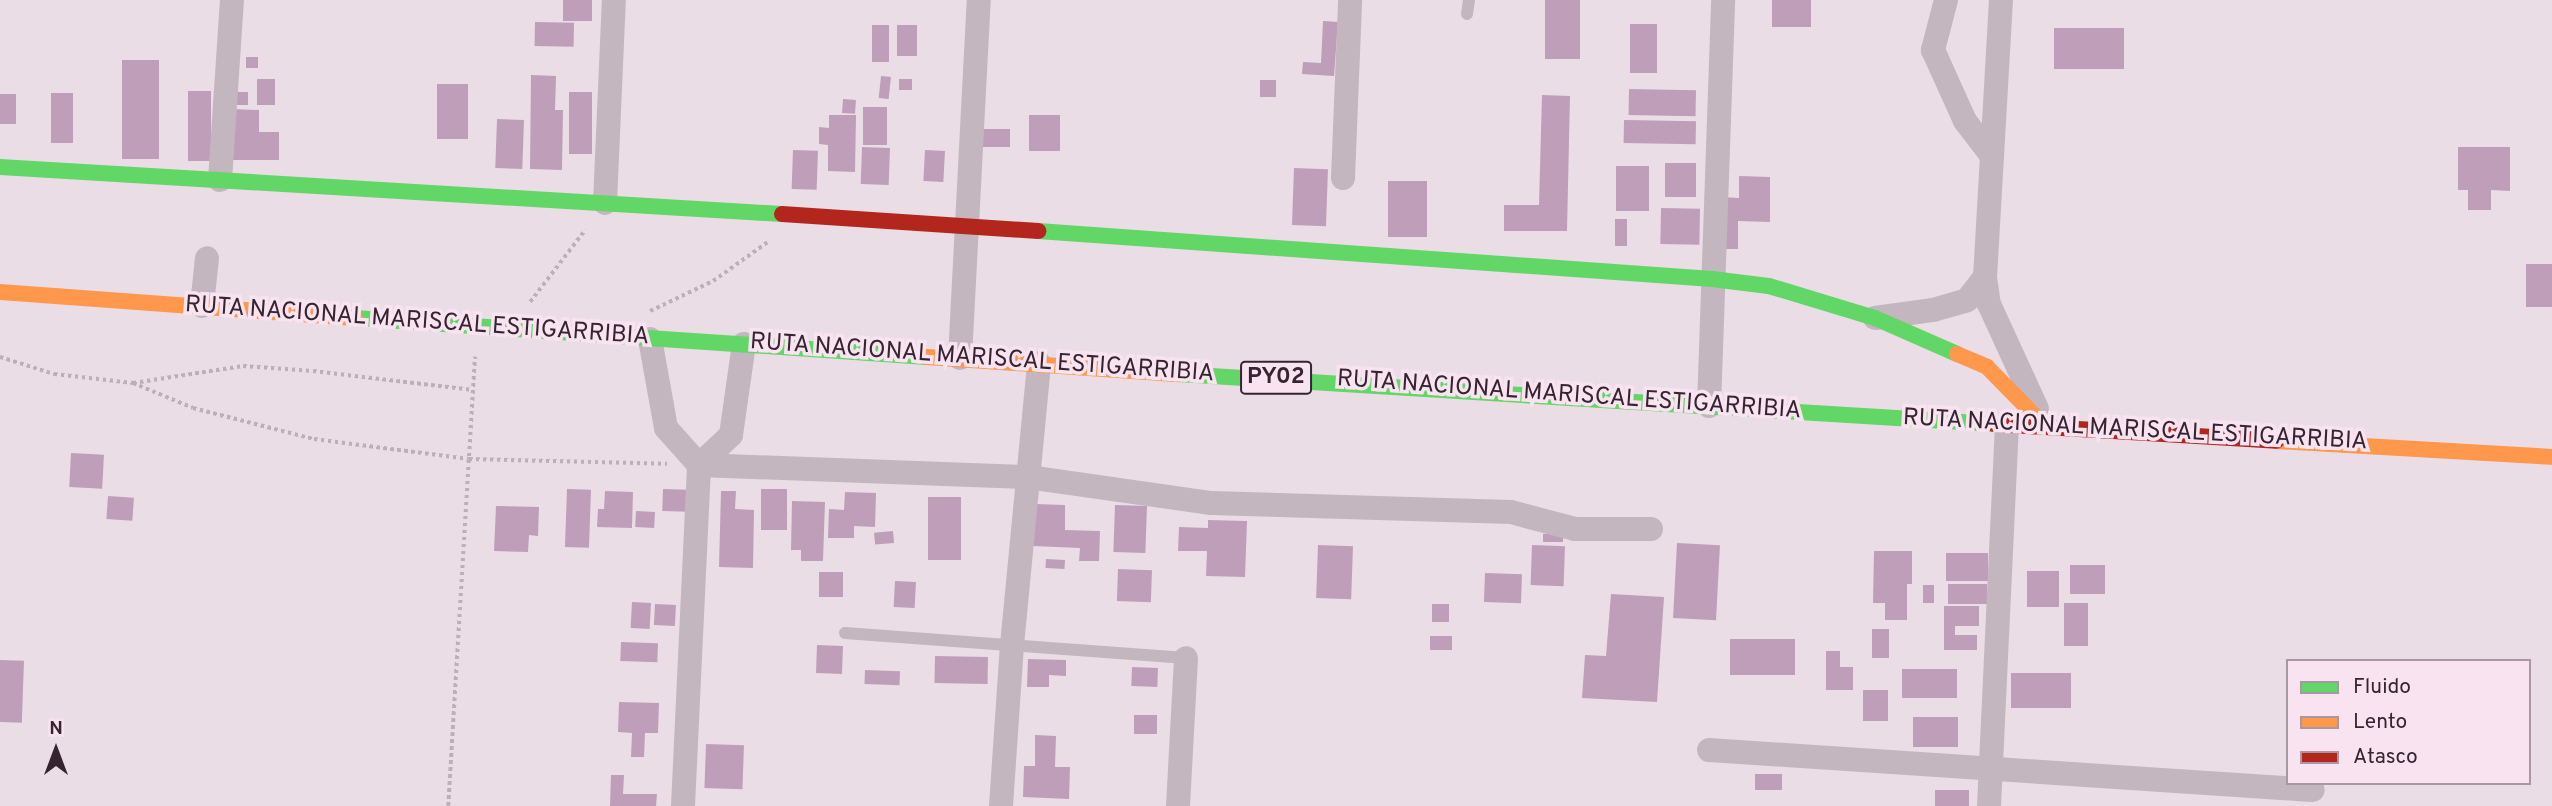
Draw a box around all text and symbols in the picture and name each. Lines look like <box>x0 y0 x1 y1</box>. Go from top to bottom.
street label: RUTA NACIONAL MARISCAL ESTIGARRIBIA <box>183 291 651 353</box>
street label: RUTA NACIONAL MARISCAL ESTIGARRIBIA <box>748 328 1216 390</box>
road number: PY02 <box>1239 358 1313 398</box>
street label: RUTA NACIONAL MARISCAL ESTIGARRIBIA <box>1335 365 1803 427</box>
street label: RUTA NACIONAL MARISCAL ESTIGARRIBIA <box>1901 404 2369 458</box>
legend <box>2286 659 2531 785</box>
text: Fluido <box>2353 674 2411 701</box>
text: Lento <box>2353 709 2407 736</box>
north arrow <box>21 715 91 785</box>
text: N <box>49 717 63 741</box>
text: Atasco <box>2353 744 2418 771</box>

